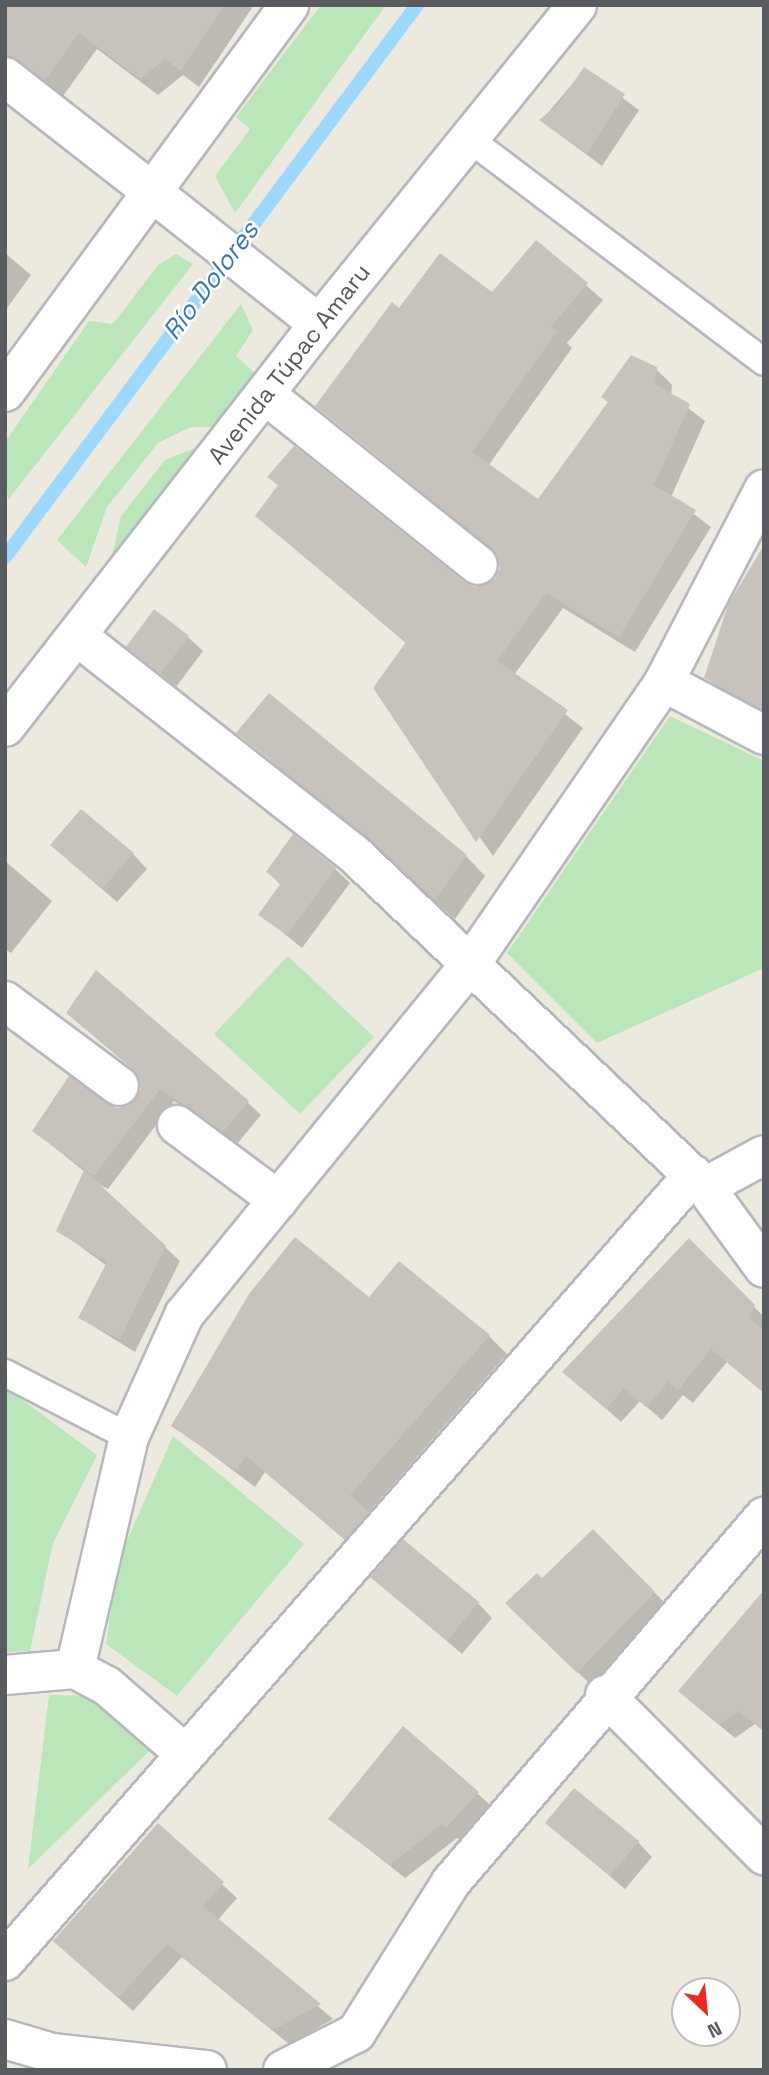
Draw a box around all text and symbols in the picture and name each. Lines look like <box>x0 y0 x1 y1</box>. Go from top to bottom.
water label: Río Dolores <box>157 216 265 346</box>
street label: Avenida Túpac Amaru <box>202 258 376 470</box>
north arrow <box>671 1977 741 2047</box>
text: N <box>703 2015 726 2044</box>

